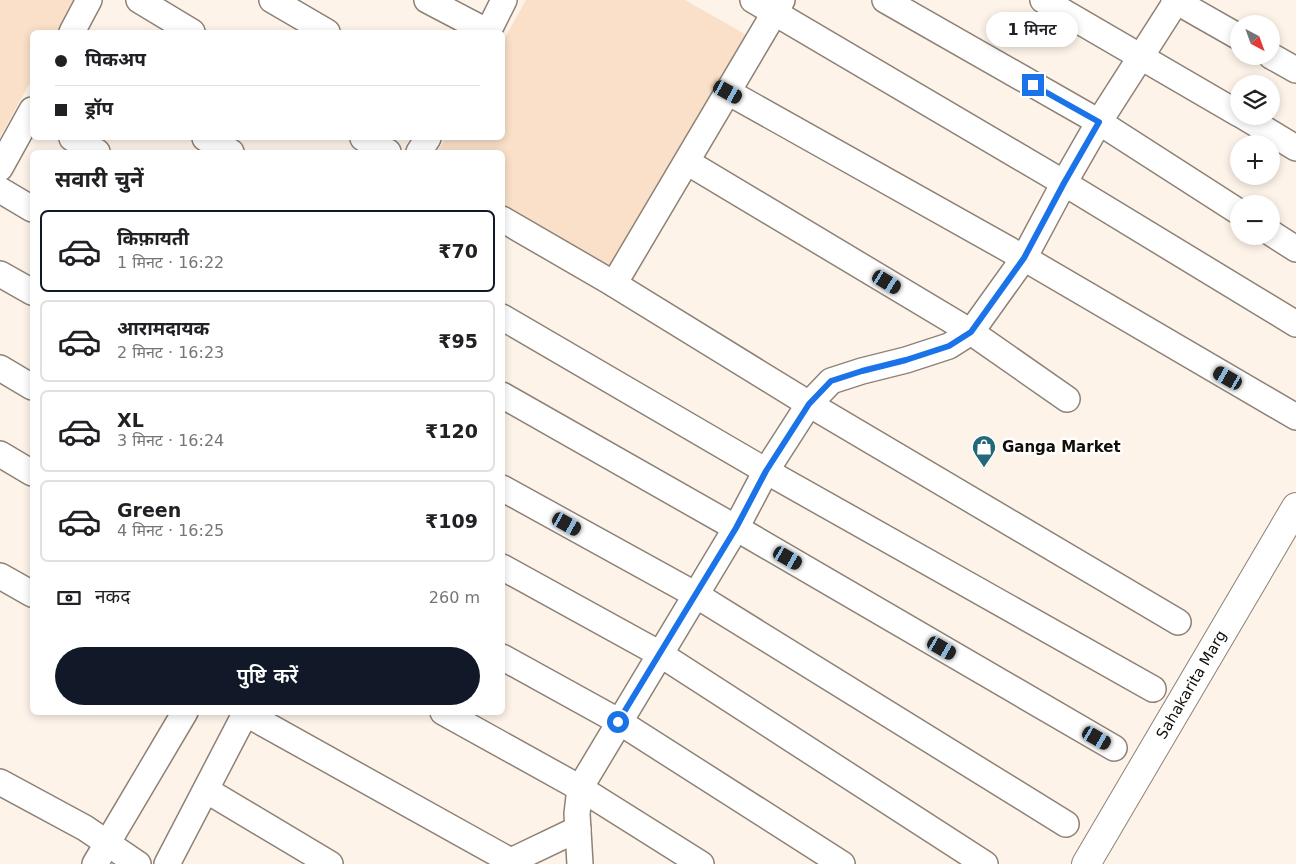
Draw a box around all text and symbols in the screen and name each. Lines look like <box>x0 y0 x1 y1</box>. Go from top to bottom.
callout: 1 मिनट <box>987 12 1079 48</box>
north arrow <box>1230 15 1280 65</box>
map controls <box>1230 15 1280 245</box>
text: 1 मिनट <box>1007 20 1057 39</box>
text: पिकअप <box>85 48 146 70</box>
route end <box>1022 74 1044 96</box>
button: layers <box>1230 75 1280 125</box>
car <box>711 78 744 106</box>
text: ड्रॉप <box>85 97 113 119</box>
button: + <box>1230 135 1280 185</box>
text: सवारी चुनें <box>55 167 144 192</box>
button: − <box>1230 195 1280 245</box>
text: किफ़ायती <box>117 227 189 249</box>
icon: car <box>57 229 102 274</box>
text: ₹70 <box>438 240 478 262</box>
text: 1 मिनट · 16:22 <box>117 253 224 272</box>
car <box>870 268 903 296</box>
text: आरामदायक <box>117 317 209 339</box>
icon: car <box>57 319 102 364</box>
text: ₹95 <box>438 330 478 352</box>
text: 2 मिनट · 16:23 <box>117 343 224 362</box>
car <box>1211 364 1244 392</box>
icon: car <box>57 409 102 454</box>
text: XL <box>117 409 144 431</box>
text: ₹120 <box>425 420 478 442</box>
text: 3 मिनट · 16:24 <box>117 431 224 450</box>
shop icon: Ganga Market <box>971 434 997 468</box>
place label: Ganga Market <box>1002 438 1121 456</box>
icon: car <box>57 499 102 544</box>
text: Green <box>117 499 181 521</box>
text: ₹109 <box>425 510 478 532</box>
car <box>550 510 583 538</box>
text: 4 मिनट · 16:25 <box>117 521 224 540</box>
car <box>771 544 804 572</box>
icon: cash <box>55 584 83 612</box>
text: नकद <box>95 585 130 607</box>
text: 260 m <box>429 588 480 607</box>
street label: Sahakarita Marg <box>1153 627 1230 742</box>
car <box>925 634 958 662</box>
button: पुष्टि करें <box>55 647 480 705</box>
route start <box>607 711 629 733</box>
car <box>1080 724 1113 752</box>

